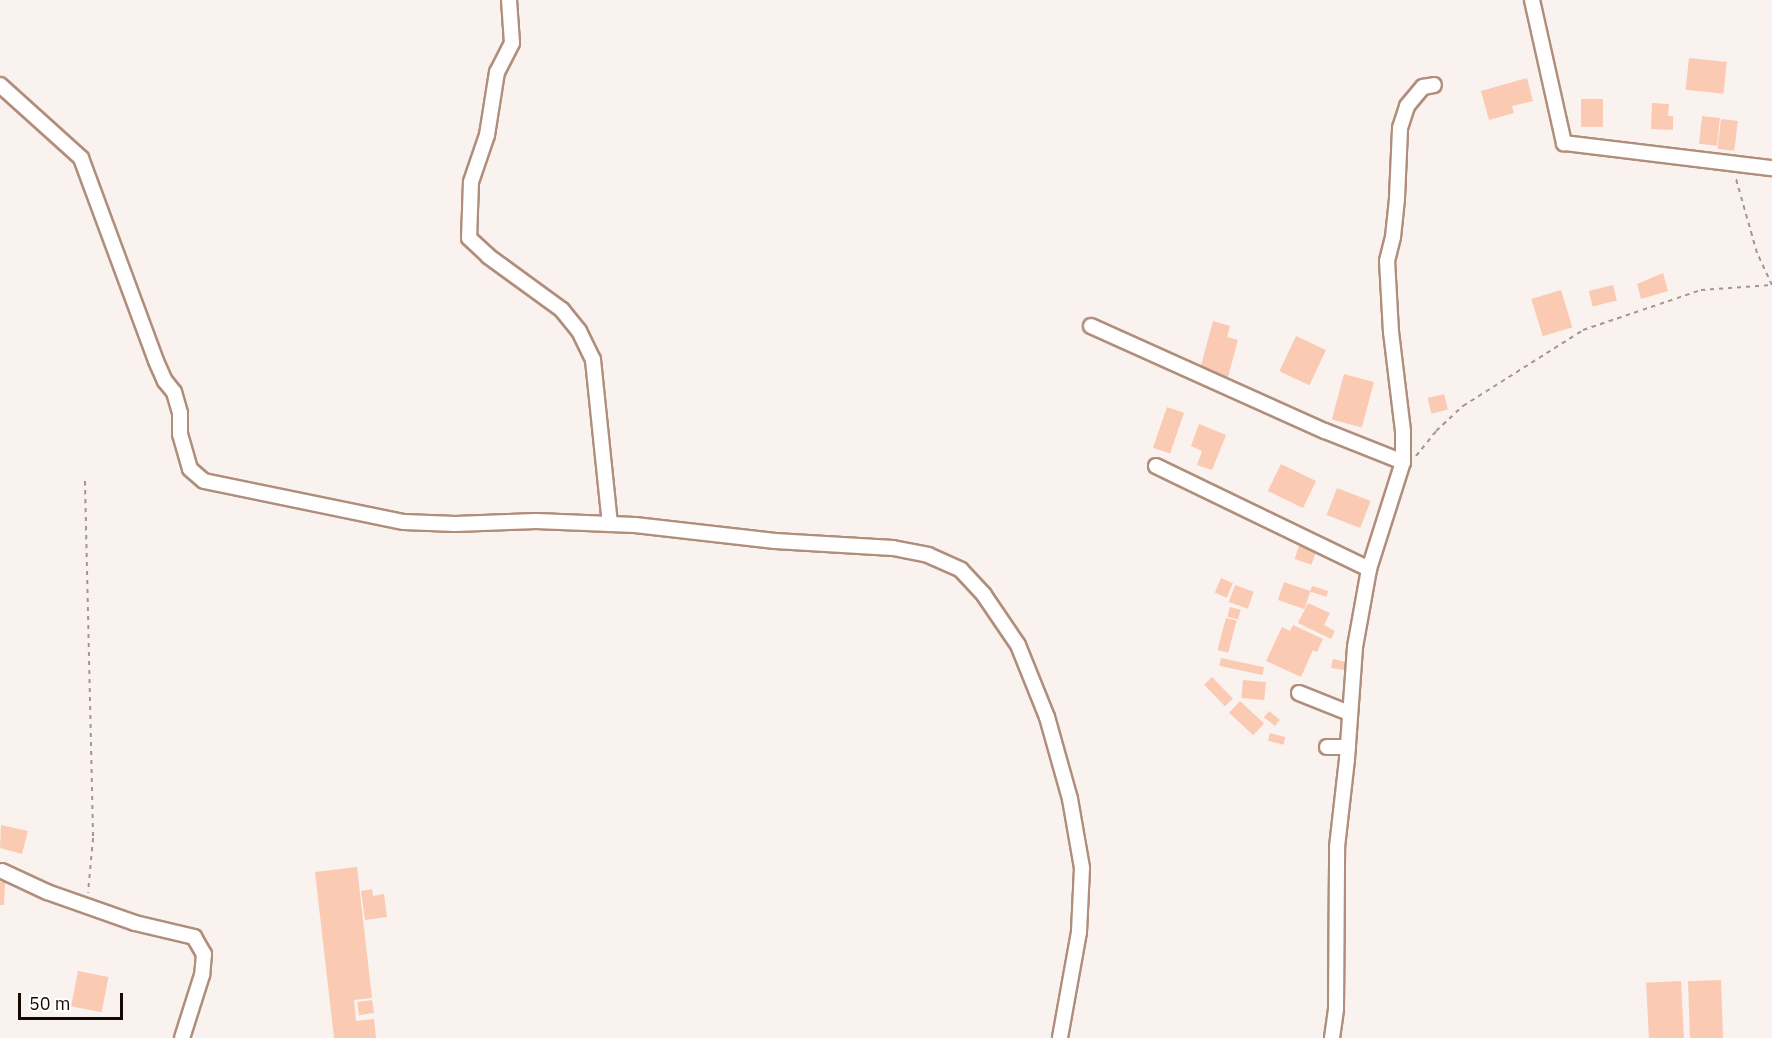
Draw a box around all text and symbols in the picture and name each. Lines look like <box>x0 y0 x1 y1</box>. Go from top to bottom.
scale bar <box>21 981 126 1019</box>
text: 50 m <box>29 992 71 1015</box>

